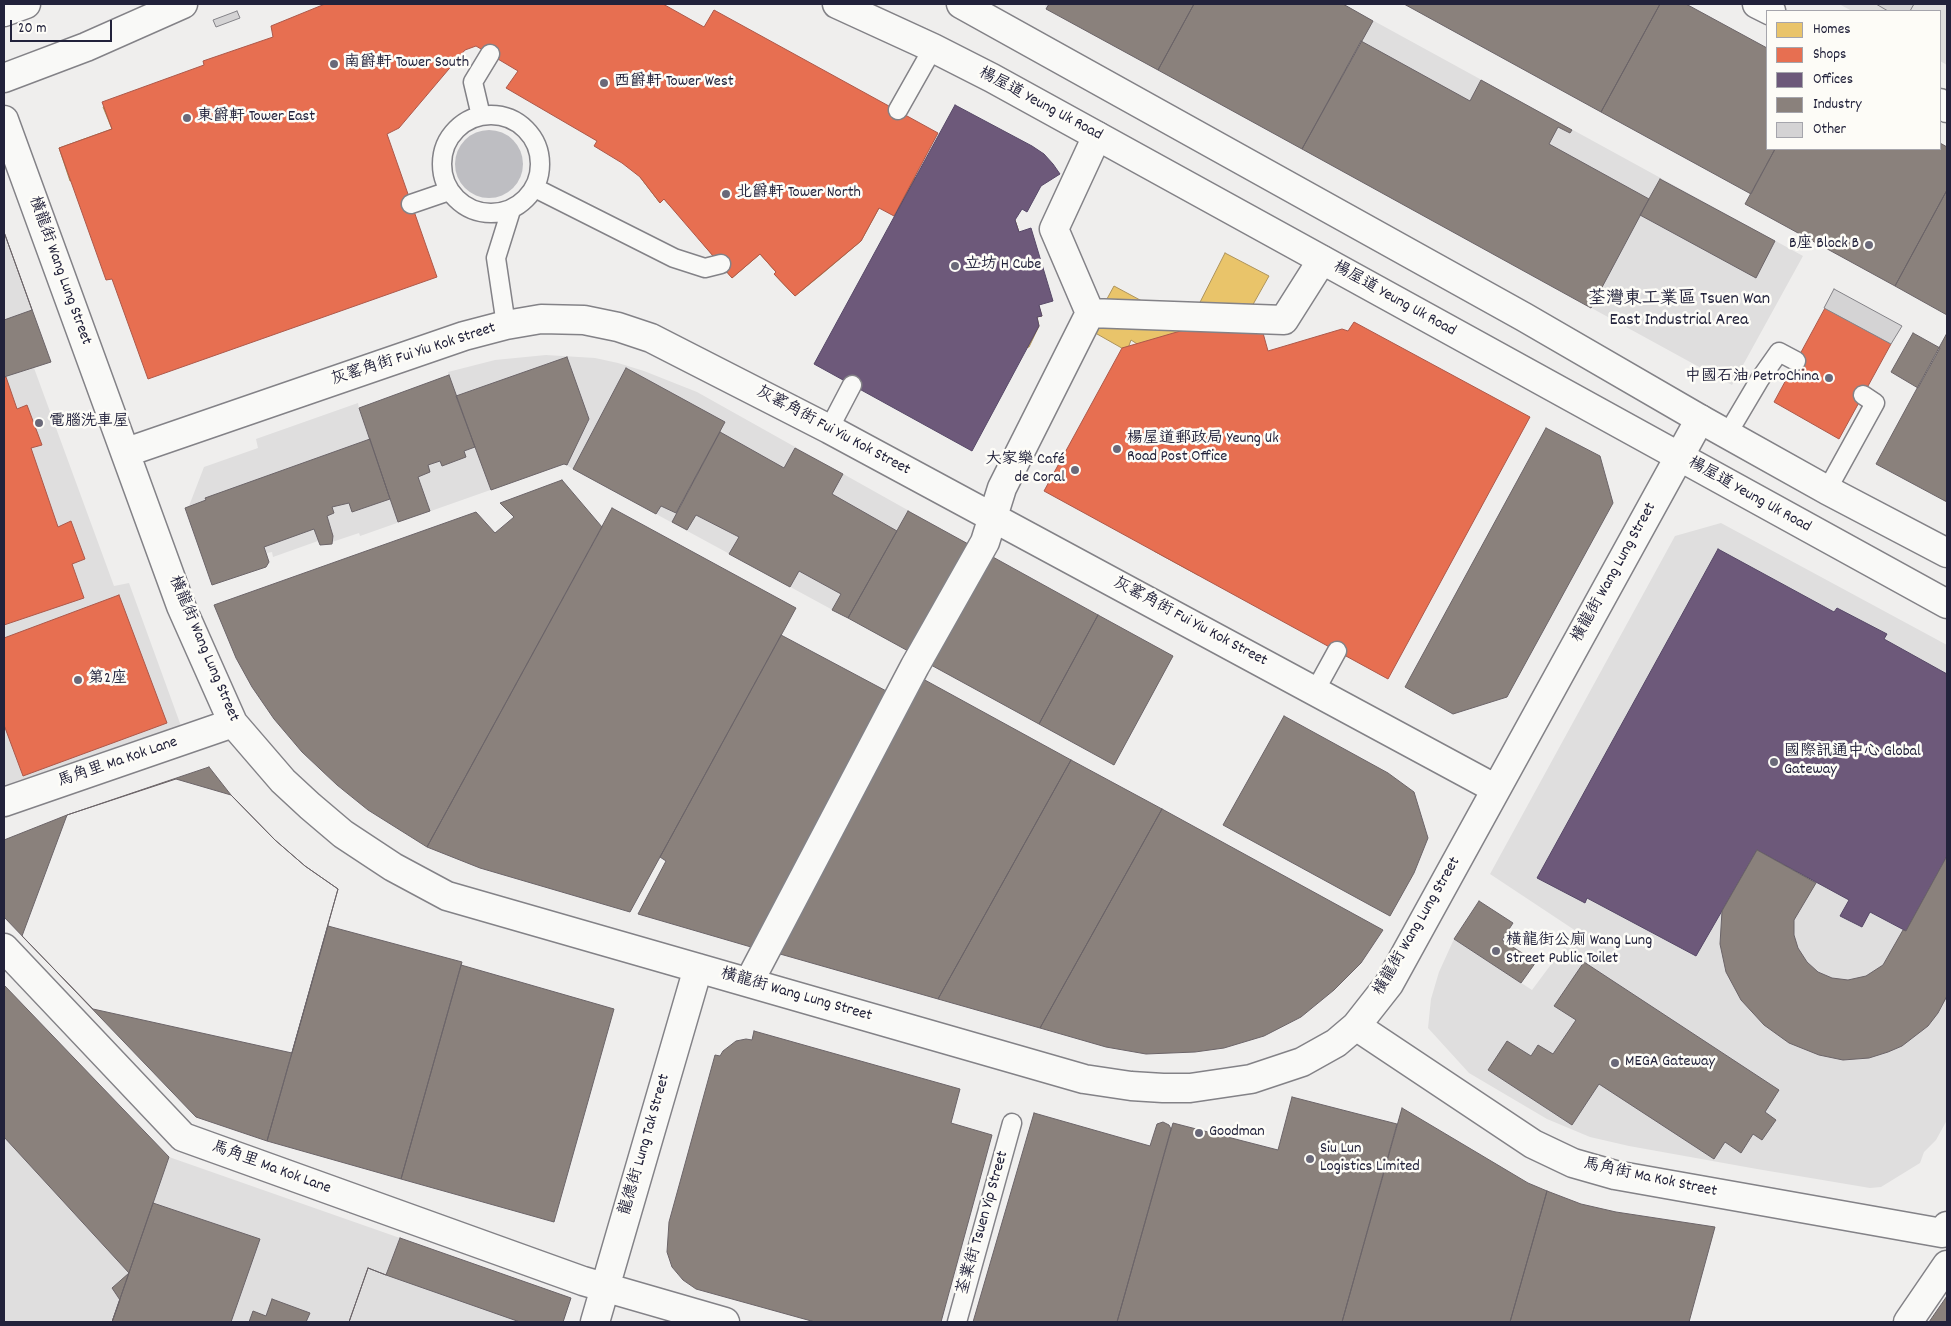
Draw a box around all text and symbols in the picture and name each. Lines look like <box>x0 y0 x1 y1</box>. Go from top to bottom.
scale bar <box>12 10 115 42</box>
legend <box>1766 10 1941 150</box>
text: 20 m <box>18 18 46 40</box>
text: Homes <box>1813 19 1851 41</box>
text: Shops <box>1813 44 1846 66</box>
place label: 南爵軒 Tower South <box>344 54 469 74</box>
marker: 南爵軒 Tower South <box>328 58 340 70</box>
street label: 楊屋道 Yeung Uk Road <box>975 64 1105 146</box>
text: Offices <box>1813 69 1853 91</box>
place label: 西爵軒 Tower West <box>614 73 734 93</box>
marker: 西爵軒 Tower West <box>598 77 610 89</box>
text: Industry <box>1813 94 1862 116</box>
place label: 東爵軒 Tower East <box>197 108 315 128</box>
marker: 東爵軒 Tower East <box>181 112 193 124</box>
text: Other <box>1813 119 1846 141</box>
place label: 北爵軒 Tower North <box>736 184 861 204</box>
marker: 北爵軒 Tower North <box>720 188 732 200</box>
street label: 橫龍街 Wang Lung Street <box>23 194 95 348</box>
place label: B座 Block B <box>1789 235 1859 255</box>
marker: B座 Block B <box>1863 239 1875 251</box>
place label: 立坊 H Cube <box>965 256 1041 276</box>
street label: 楊屋道 Yeung Uk Road <box>1329 258 1459 342</box>
marker: 立坊 H Cube <box>949 260 961 272</box>
district label: 荃灣東工業區 Tsuen Wan East Industrial Area <box>1588 290 1770 332</box>
street label: 灰窰角街 Fui Yiu Kok Street <box>330 319 498 391</box>
place label: 中國石油 PetroChina <box>1685 368 1819 388</box>
marker: 中國石油 PetroChina <box>1823 372 1835 384</box>
street label: 灰窰角街 Fui Yiu Kok Street <box>753 383 913 481</box>
place label: 電腦洗車屋 <box>49 413 129 433</box>
marker: 電腦洗車屋 <box>33 417 45 429</box>
place label: 楊屋道郵政局 Yeung Uk Road Post Office <box>1127 430 1279 468</box>
marker: 楊屋道郵政局 Yeung Uk Road Post Office <box>1111 443 1123 455</box>
place label: 大家樂 Café de Coral <box>985 451 1065 489</box>
street label: 楊屋道 Yeung Uk Road <box>1684 454 1814 538</box>
marker: 大家樂 Café de Coral <box>1069 464 1081 476</box>
street label: 橫龍街 Wang Lung Street <box>1569 500 1661 646</box>
street label: 橫龍街 Wang Lung Street <box>164 573 242 725</box>
street label: 灰窰角街 Fui Yiu Kok Street <box>1110 574 1270 672</box>
place label: 第2座 <box>88 670 127 690</box>
marker: 第2座 <box>72 674 84 686</box>
street label: 馬角里 Ma Kok Lane <box>56 734 180 792</box>
place label: 國際訊通中心 Global Gateway <box>1784 743 1921 781</box>
marker: 國際訊通中心 Global Gateway <box>1768 756 1780 768</box>
street label: 橫龍街 Wang Lung Street <box>1370 854 1466 1000</box>
place label: 橫龍街公廁 Wang Lung Street Public Toilet <box>1506 932 1652 970</box>
marker: 橫龍街公廁 Wang Lung Street Public Toilet <box>1490 945 1502 957</box>
street label: 橫龍街 Wang Lung Street <box>718 965 874 1027</box>
place label: MEGA Gateway <box>1625 1053 1715 1073</box>
marker: MEGA Gateway <box>1609 1057 1621 1069</box>
street label: 龍德街 Lung Tak Street <box>617 1072 675 1218</box>
place label: Goodman <box>1209 1123 1265 1143</box>
marker: Goodman <box>1193 1127 1205 1139</box>
street label: 馬角里 Ma Kok Lane <box>209 1139 333 1199</box>
place label: Siu Lun Logistics Limited <box>1320 1140 1420 1178</box>
street label: 荃業街 Tsuen Yip Street <box>954 1149 1014 1297</box>
marker: Siu Lun Logistics Limited <box>1304 1153 1316 1165</box>
street label: 馬角街 Ma Kok Street <box>1582 1155 1718 1203</box>

